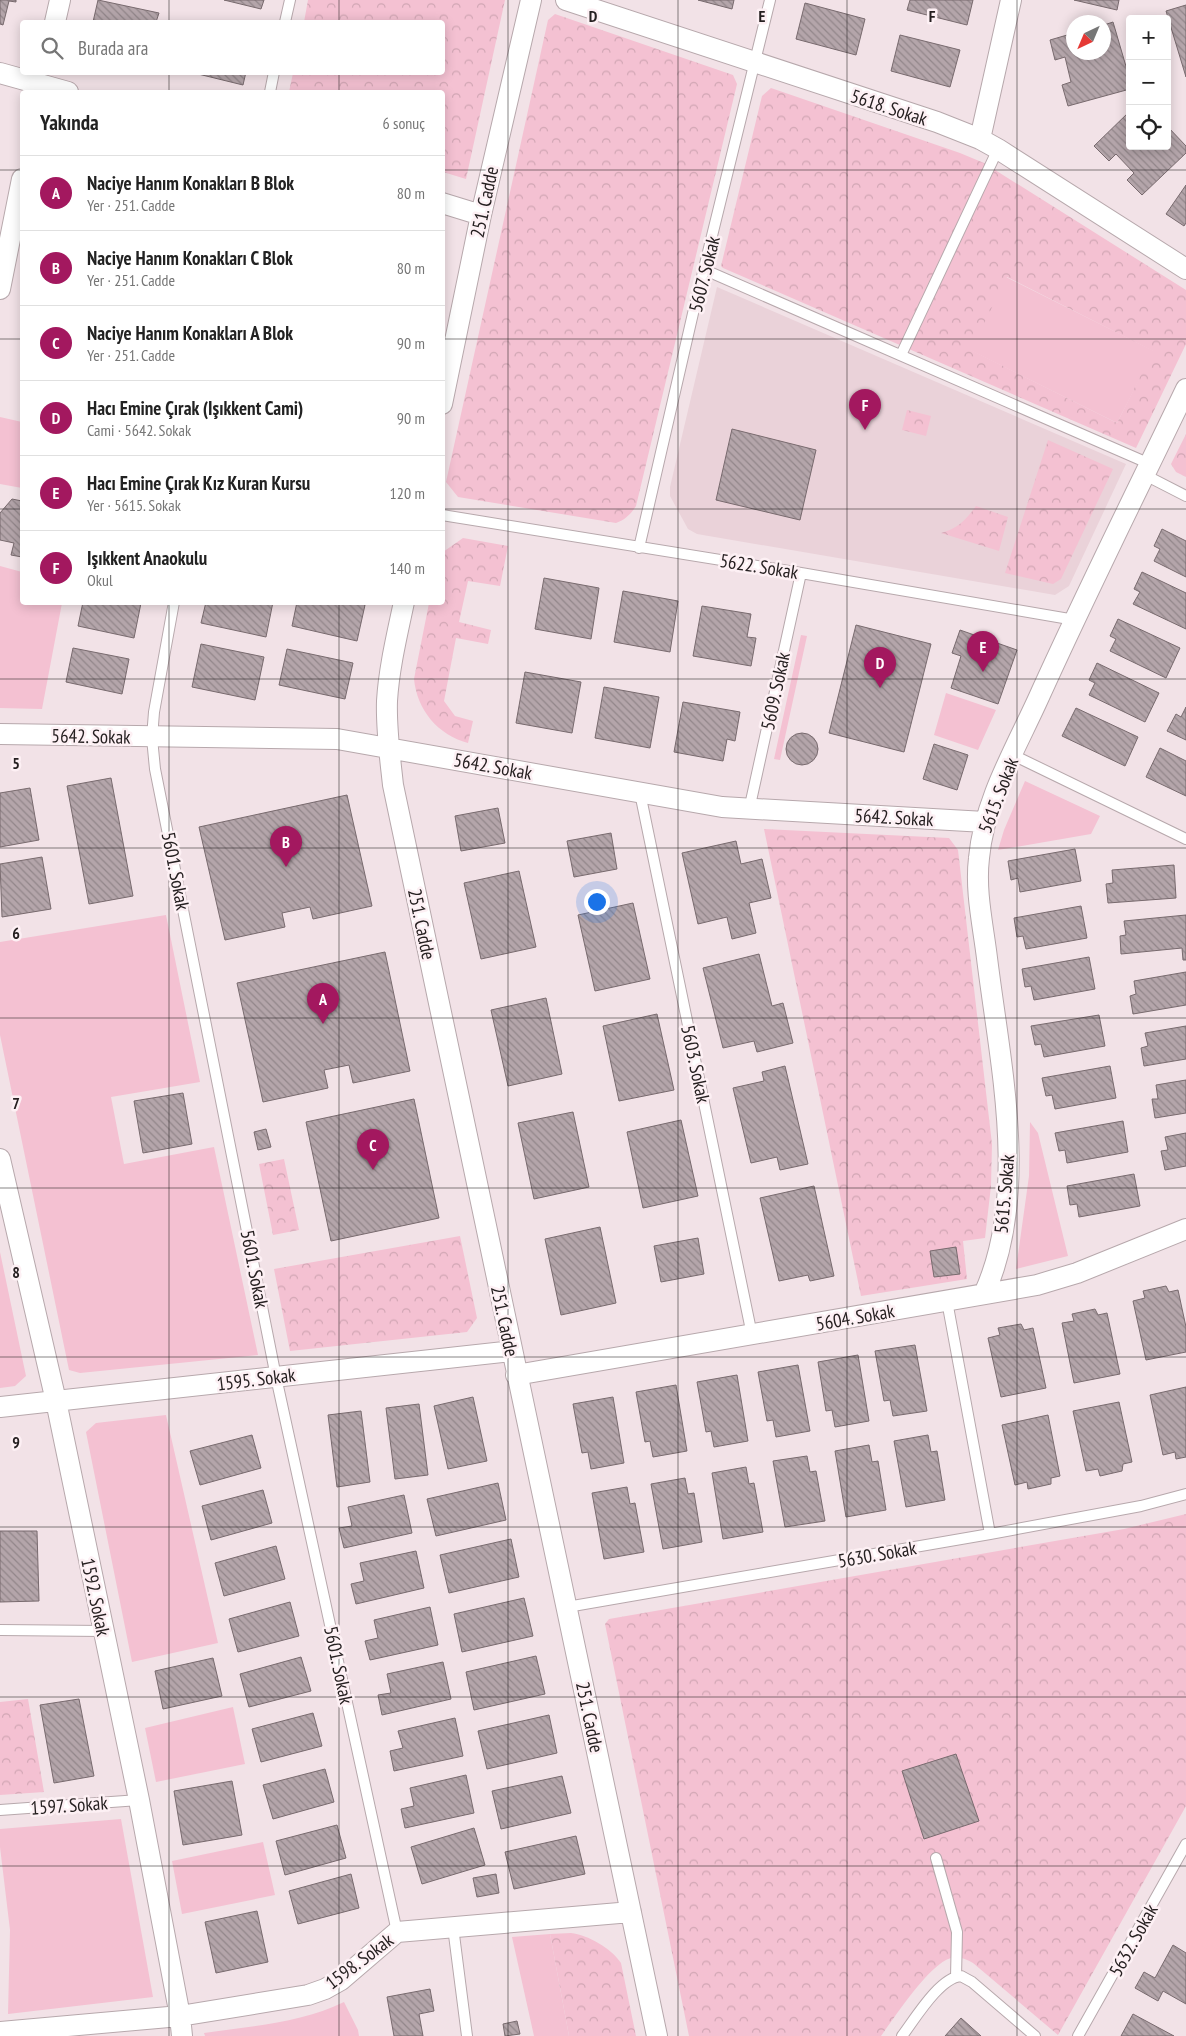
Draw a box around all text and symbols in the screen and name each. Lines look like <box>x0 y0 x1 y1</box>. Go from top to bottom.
text: D <box>589 6 598 26</box>
text: E <box>759 6 766 26</box>
text: F <box>929 6 936 26</box>
north arrow <box>1066 15 1111 60</box>
map controls <box>1126 15 1171 150</box>
button: + <box>1126 15 1171 60</box>
search box <box>20 20 445 75</box>
icon: search <box>38 34 66 62</box>
text: Burada ara <box>78 36 148 60</box>
button: − <box>1126 60 1171 105</box>
street label: 5618. Sokak <box>848 83 931 131</box>
button: locate <box>1126 105 1171 150</box>
text: Yakında <box>40 109 99 136</box>
text: 6 sonuç <box>382 113 425 133</box>
street label: 251. Cadde <box>465 164 503 240</box>
text: Naciye Hanım Konakları B Blok <box>87 171 294 195</box>
text: A <box>52 183 60 203</box>
text: 80 m <box>397 183 425 203</box>
text: Yer · 251. Cadde <box>87 195 175 215</box>
street label: 5607. Sokak <box>683 233 725 314</box>
text: Naciye Hanım Konakları C Blok <box>87 246 293 270</box>
text: B <box>52 258 60 278</box>
text: 80 m <box>397 258 425 278</box>
text: Yer · 251. Cadde <box>87 270 175 290</box>
text: Naciye Hanım Konakları A Blok <box>87 321 293 345</box>
text: C <box>52 333 60 353</box>
text: 90 m <box>397 333 425 353</box>
text: Yer · 251. Cadde <box>87 345 175 365</box>
pin: F <box>849 389 881 430</box>
text: Hacı Emine Çırak (Işıkkent Cami) <box>87 396 303 420</box>
text: D <box>52 408 60 428</box>
text: 90 m <box>397 408 425 428</box>
text: Cami · 5642. Sokak <box>87 420 191 440</box>
text: Hacı Emine Çırak Kız Kuran Kursu <box>87 471 310 495</box>
text: E <box>53 483 59 503</box>
text: 120 m <box>390 483 425 503</box>
text: Yer · 5615. Sokak <box>87 495 181 515</box>
text: Işıkkent Anaokulu <box>87 546 207 570</box>
street label: 5622. Sokak <box>718 548 801 584</box>
text: F <box>53 558 59 578</box>
text: 140 m <box>390 558 425 578</box>
text: Okul <box>87 570 113 590</box>
pin: E <box>967 631 999 672</box>
pin: D <box>864 647 896 688</box>
street label: 5609. Sokak <box>755 649 795 732</box>
street label: 5642. Sokak <box>51 723 131 749</box>
street label: 5642. Sokak <box>452 747 535 785</box>
text: 5 <box>12 753 20 773</box>
street label: 5615. Sokak <box>973 753 1024 836</box>
street label: 5642. Sokak <box>854 803 935 831</box>
pin: B <box>270 826 302 867</box>
street label: 5601. Sokak <box>157 830 195 913</box>
street label: 251. Cadde <box>403 886 441 962</box>
your location <box>584 889 610 915</box>
text: 6 <box>12 923 20 943</box>
pin: A <box>307 983 339 1024</box>
street label: 5603. Sokak <box>676 1023 716 1106</box>
text: 7 <box>12 1093 20 1113</box>
pin: C <box>357 1129 389 1170</box>
street label: 5615. Sokak <box>989 1153 1019 1234</box>
street label: 5601. Sokak <box>236 1228 274 1311</box>
text: 8 <box>12 1262 20 1282</box>
street label: 251. Cadde <box>486 1283 524 1359</box>
street label: 5604. Sokak <box>814 1298 897 1336</box>
street label: 1595. Sokak <box>215 1362 297 1396</box>
text: 9 <box>12 1432 20 1452</box>
street label: 5630. Sokak <box>836 1535 919 1573</box>
street label: 1592. Sokak <box>76 1556 116 1639</box>
street label: 5601. Sokak <box>319 1624 359 1707</box>
street label: 251. Cadde <box>571 1679 609 1755</box>
street label: 1597. Sokak <box>30 1790 109 1820</box>
street label: 5632. Sokak <box>1103 1899 1163 1980</box>
street label: 1598. Sokak <box>320 1927 398 1994</box>

